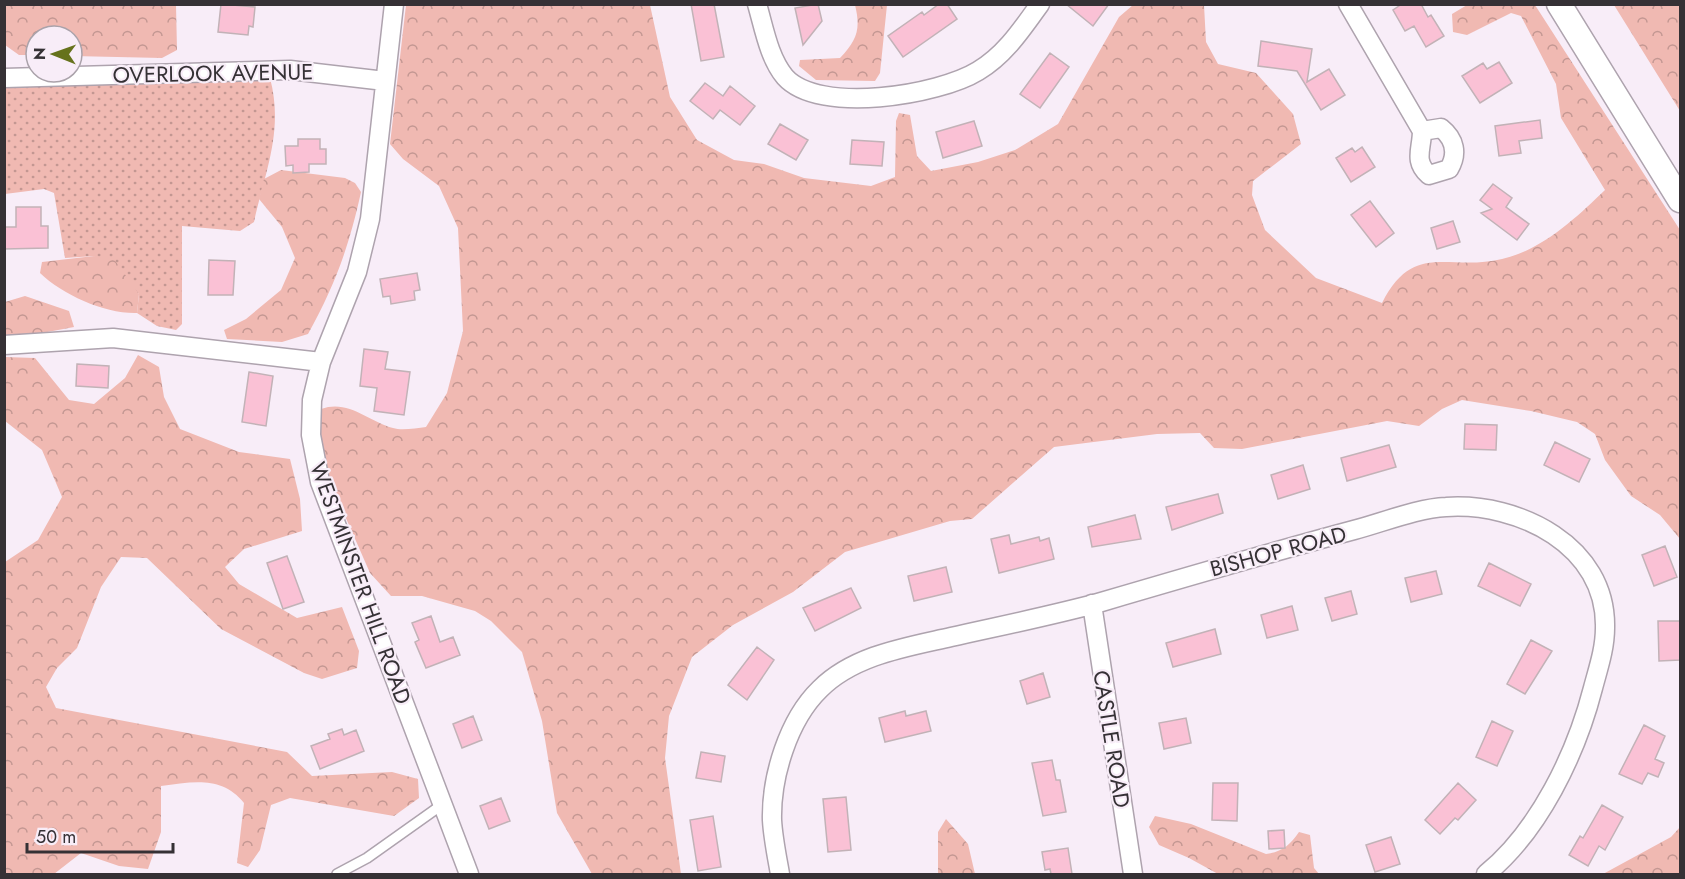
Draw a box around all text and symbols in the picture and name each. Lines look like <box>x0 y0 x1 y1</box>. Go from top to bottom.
north arrow <box>24 24 84 84</box>
text: N <box>28 47 51 60</box>
street label: OVERLOOK AVENUE <box>112 55 314 91</box>
street label: WESTMINSTER HILL ROAD <box>302 457 420 709</box>
street label: BISHOP ROAD <box>1206 517 1350 585</box>
street label: CASTLE ROAD <box>1085 668 1139 810</box>
scale bar <box>27 816 172 854</box>
text: 50 m <box>36 824 76 850</box>

